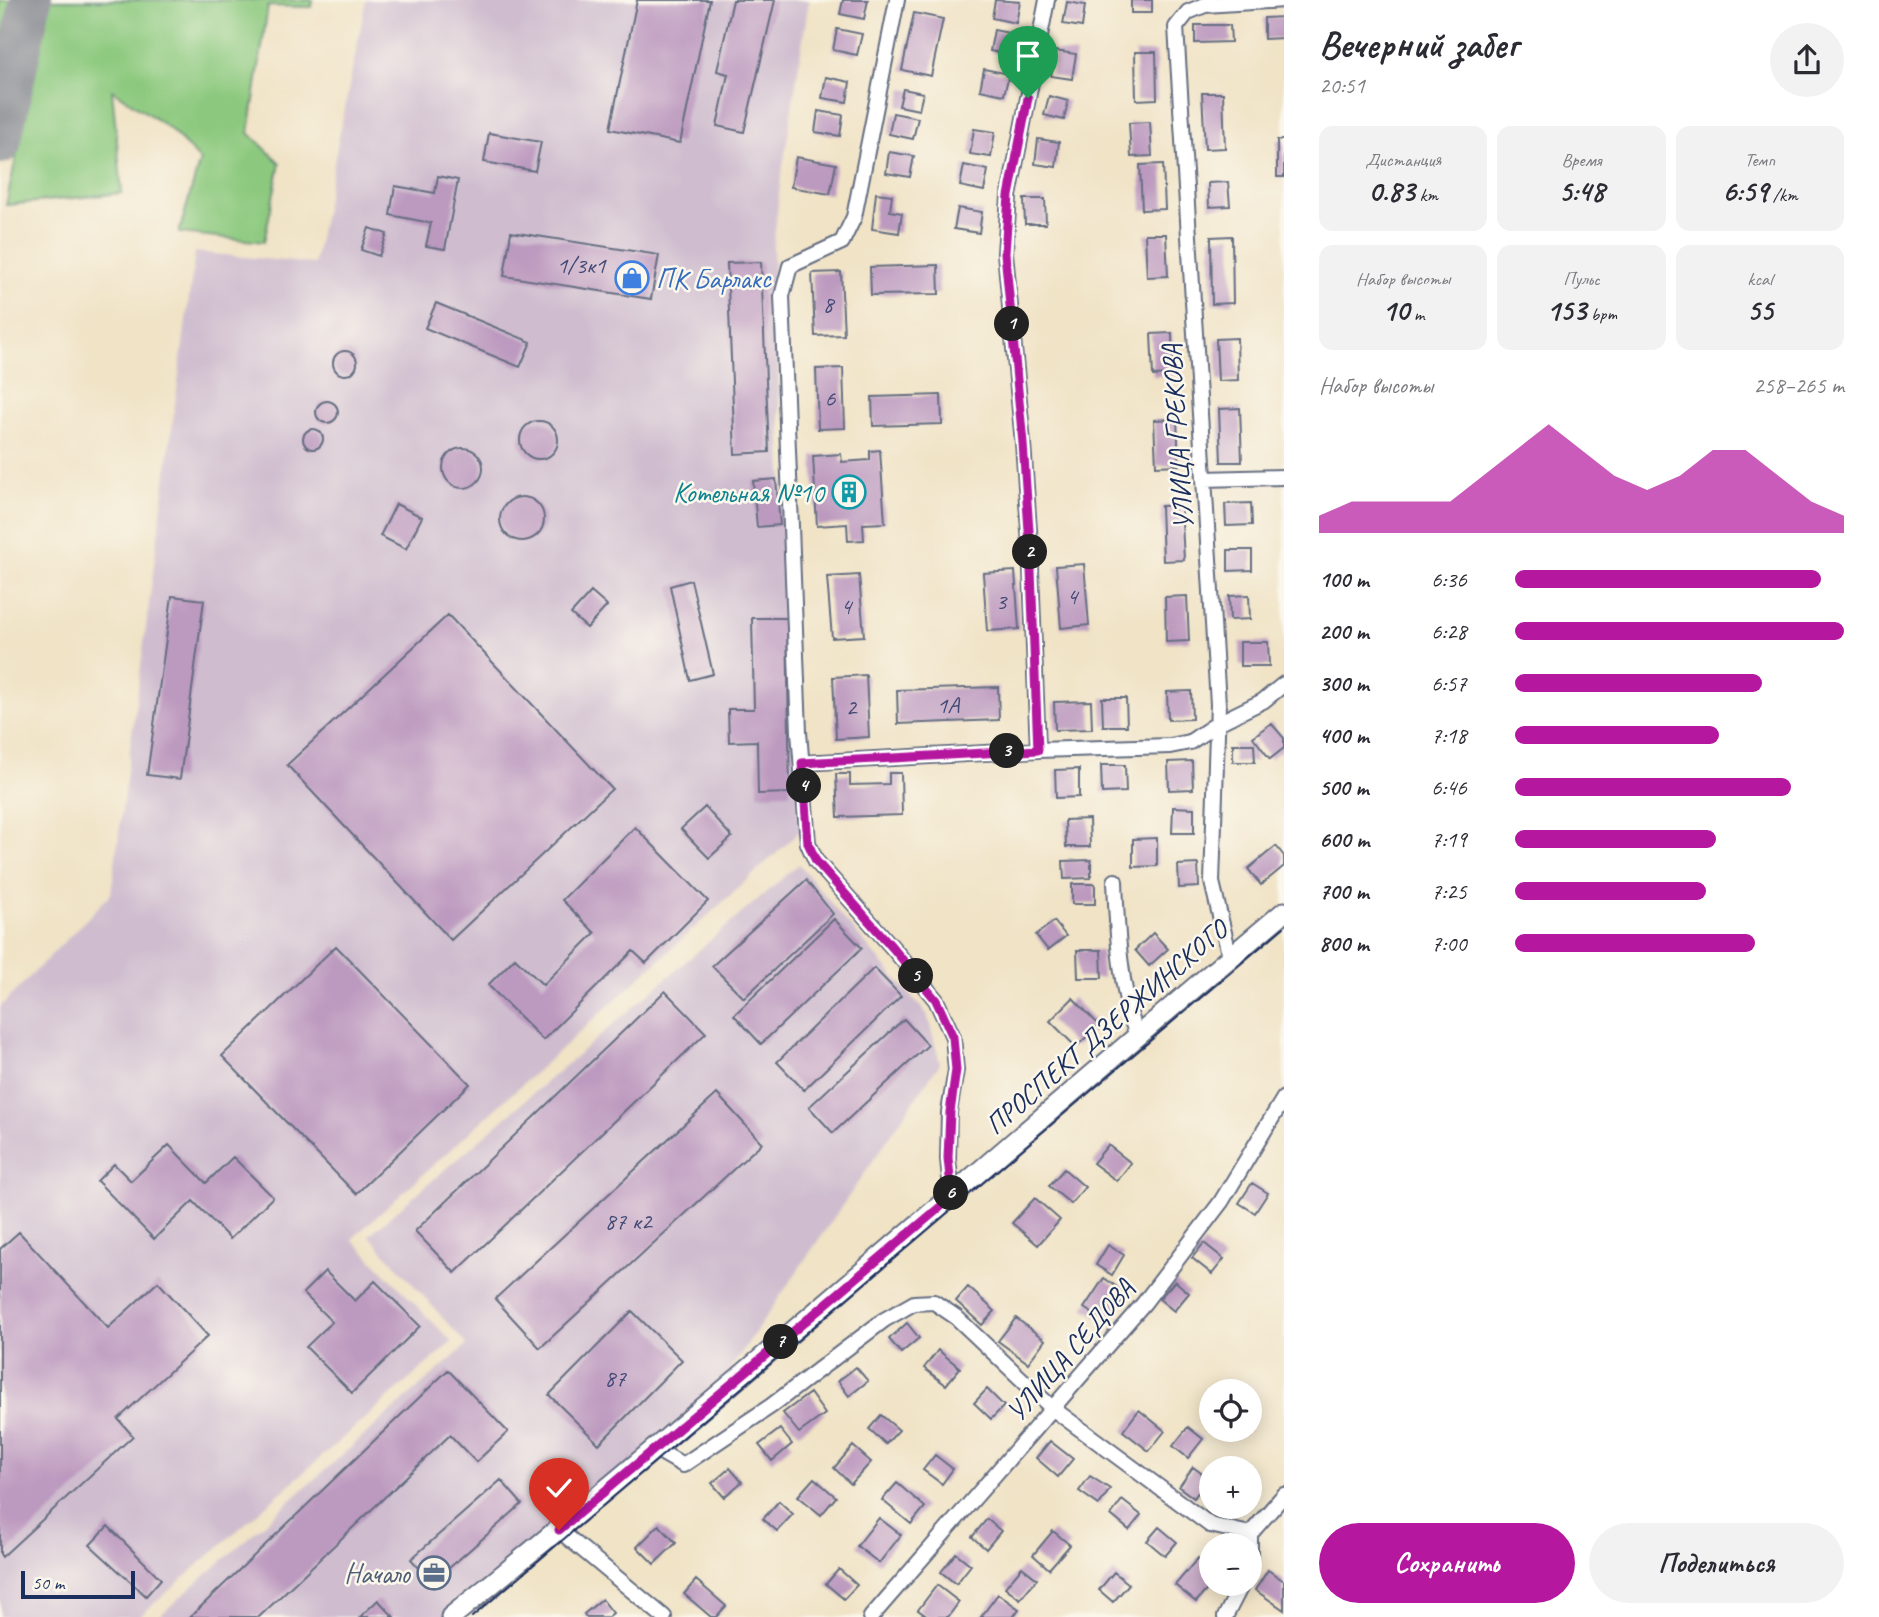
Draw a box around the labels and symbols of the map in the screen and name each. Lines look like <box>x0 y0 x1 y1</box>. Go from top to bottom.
pin <box>998 26 1058 98</box>
house number: 1/3к1 <box>556 250 607 280</box>
shop icon: ПК Барлакс <box>613 259 651 297</box>
place label: ПК Барлакс <box>656 261 773 296</box>
house number: 8 <box>823 289 836 319</box>
pin: 1 <box>995 306 1030 342</box>
street label: УЛИЦА ГРЕКОВА <box>1153 342 1201 531</box>
house number: 6 <box>825 383 837 413</box>
building icon: Котельная №10 <box>830 473 868 511</box>
place label: Котельная №10 <box>673 475 826 510</box>
pin: 2 <box>1012 534 1048 570</box>
house number: 4 <box>1067 581 1080 611</box>
house number: 3 <box>996 586 1009 616</box>
house number: 4 <box>841 591 854 621</box>
house number: 1А <box>937 690 960 720</box>
house number: 2 <box>846 692 859 722</box>
pin: 3 <box>990 734 1024 768</box>
pin: 4 <box>786 768 822 804</box>
street label: ПРОСПЕКТ ДЗЕРЖИНСКОГО <box>978 910 1237 1142</box>
pin: 5 <box>898 958 934 993</box>
pin: 6 <box>934 1176 968 1210</box>
house number: 87 к2 <box>604 1206 654 1236</box>
street label: УЛИЦА СЕДОВА <box>998 1271 1142 1429</box>
pin: 7 <box>764 1324 798 1360</box>
house number: 87 <box>604 1363 627 1393</box>
pin <box>529 1458 589 1530</box>
office icon: Начало <box>415 1554 453 1592</box>
place label: Начало <box>344 1556 412 1591</box>
scale bar <box>21 1568 135 1600</box>

